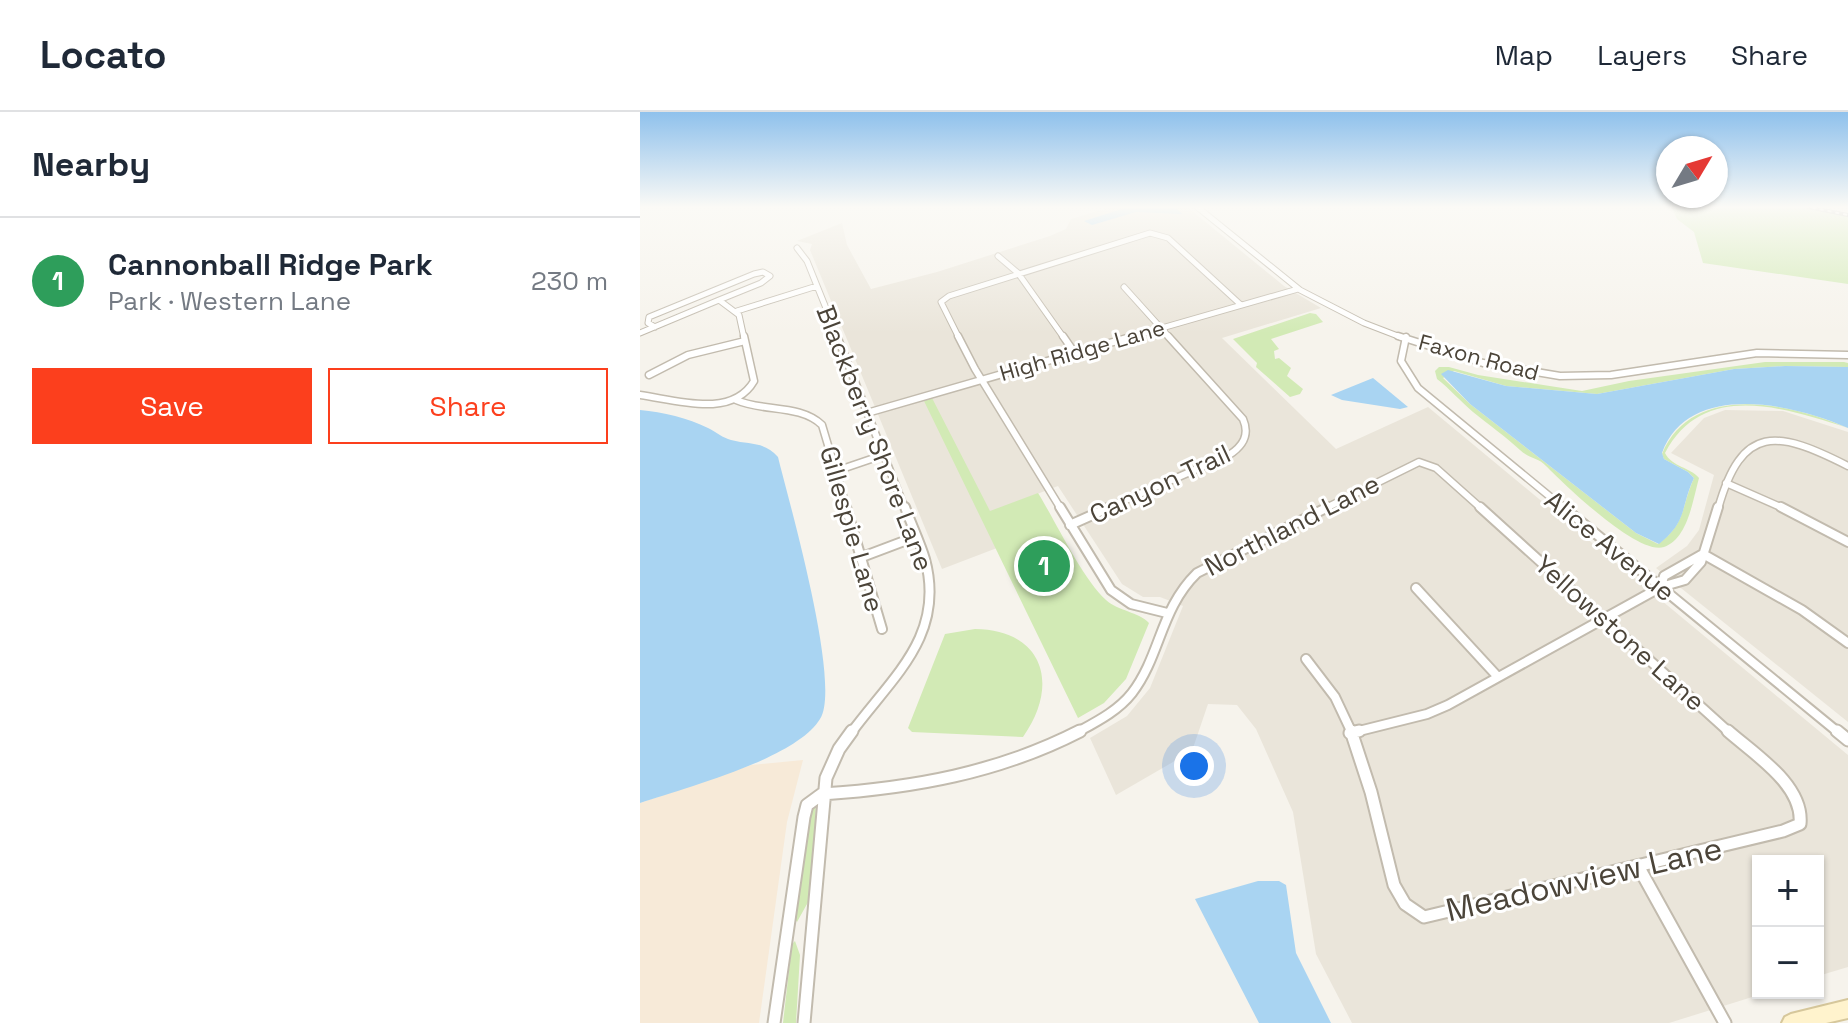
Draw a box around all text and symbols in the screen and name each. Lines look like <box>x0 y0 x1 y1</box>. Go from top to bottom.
text: Locato <box>40 31 167 79</box>
text: Map <box>1495 37 1553 73</box>
text: Layers <box>1597 37 1687 73</box>
text: Share <box>1731 37 1808 73</box>
north arrow <box>1656 136 1728 208</box>
text: Nearby <box>32 143 150 186</box>
text: Cannonball Ridge Park <box>108 245 433 284</box>
text: 1 <box>52 264 64 298</box>
text: 230 m <box>531 264 608 298</box>
text: Park · Western Lane <box>108 284 351 318</box>
street label: Blackberry Shore Lane <box>809 300 941 576</box>
street label: High Ridge Lane <box>996 313 1168 387</box>
street label: Faxon Road <box>1416 328 1542 386</box>
button: Save <box>32 368 312 444</box>
button: Share <box>328 368 608 444</box>
street label: Canyon Trail <box>1084 437 1236 531</box>
street label: Gillespie Lane <box>812 442 892 616</box>
street label: Northland Lane <box>1199 466 1385 584</box>
street label: Alice Avenue <box>1538 483 1682 609</box>
pin: 1 <box>1018 536 1070 596</box>
street label: Yellowstone Lane <box>1528 548 1712 718</box>
your location <box>1174 746 1214 786</box>
street label: Meadowview Lane <box>1442 828 1726 930</box>
map controls <box>1752 855 1824 999</box>
button: + <box>1752 855 1824 927</box>
button: − <box>1752 927 1824 999</box>

